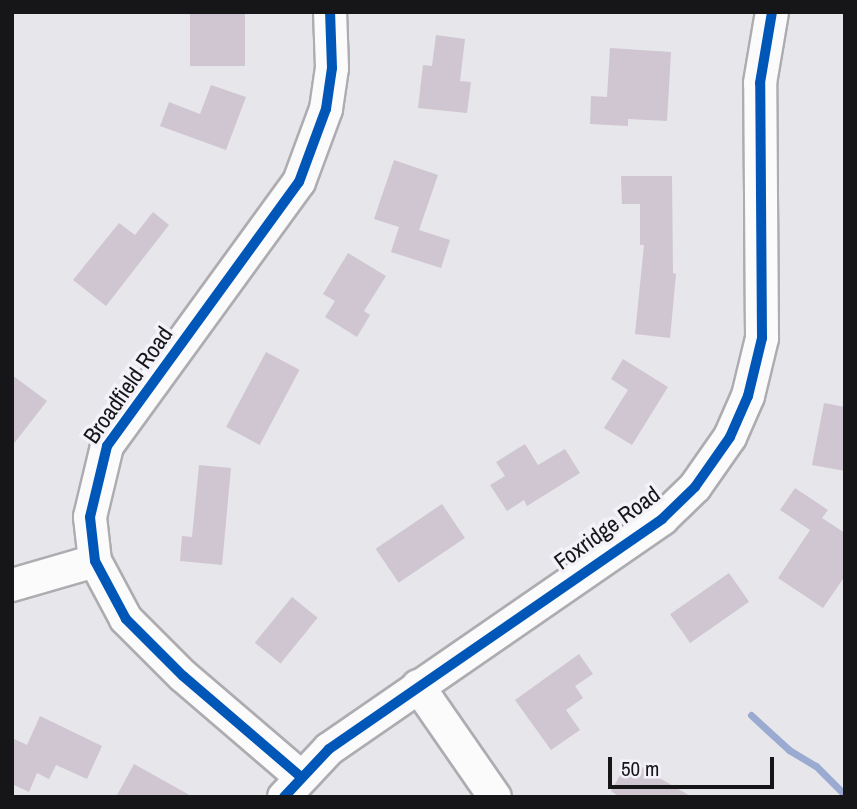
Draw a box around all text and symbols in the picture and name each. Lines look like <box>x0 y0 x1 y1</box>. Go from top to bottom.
street label: Broadfield Road <box>78 321 178 449</box>
street label: Foxridge Road <box>549 480 665 576</box>
scale bar <box>612 742 778 786</box>
text: 50 m <box>621 754 659 783</box>

